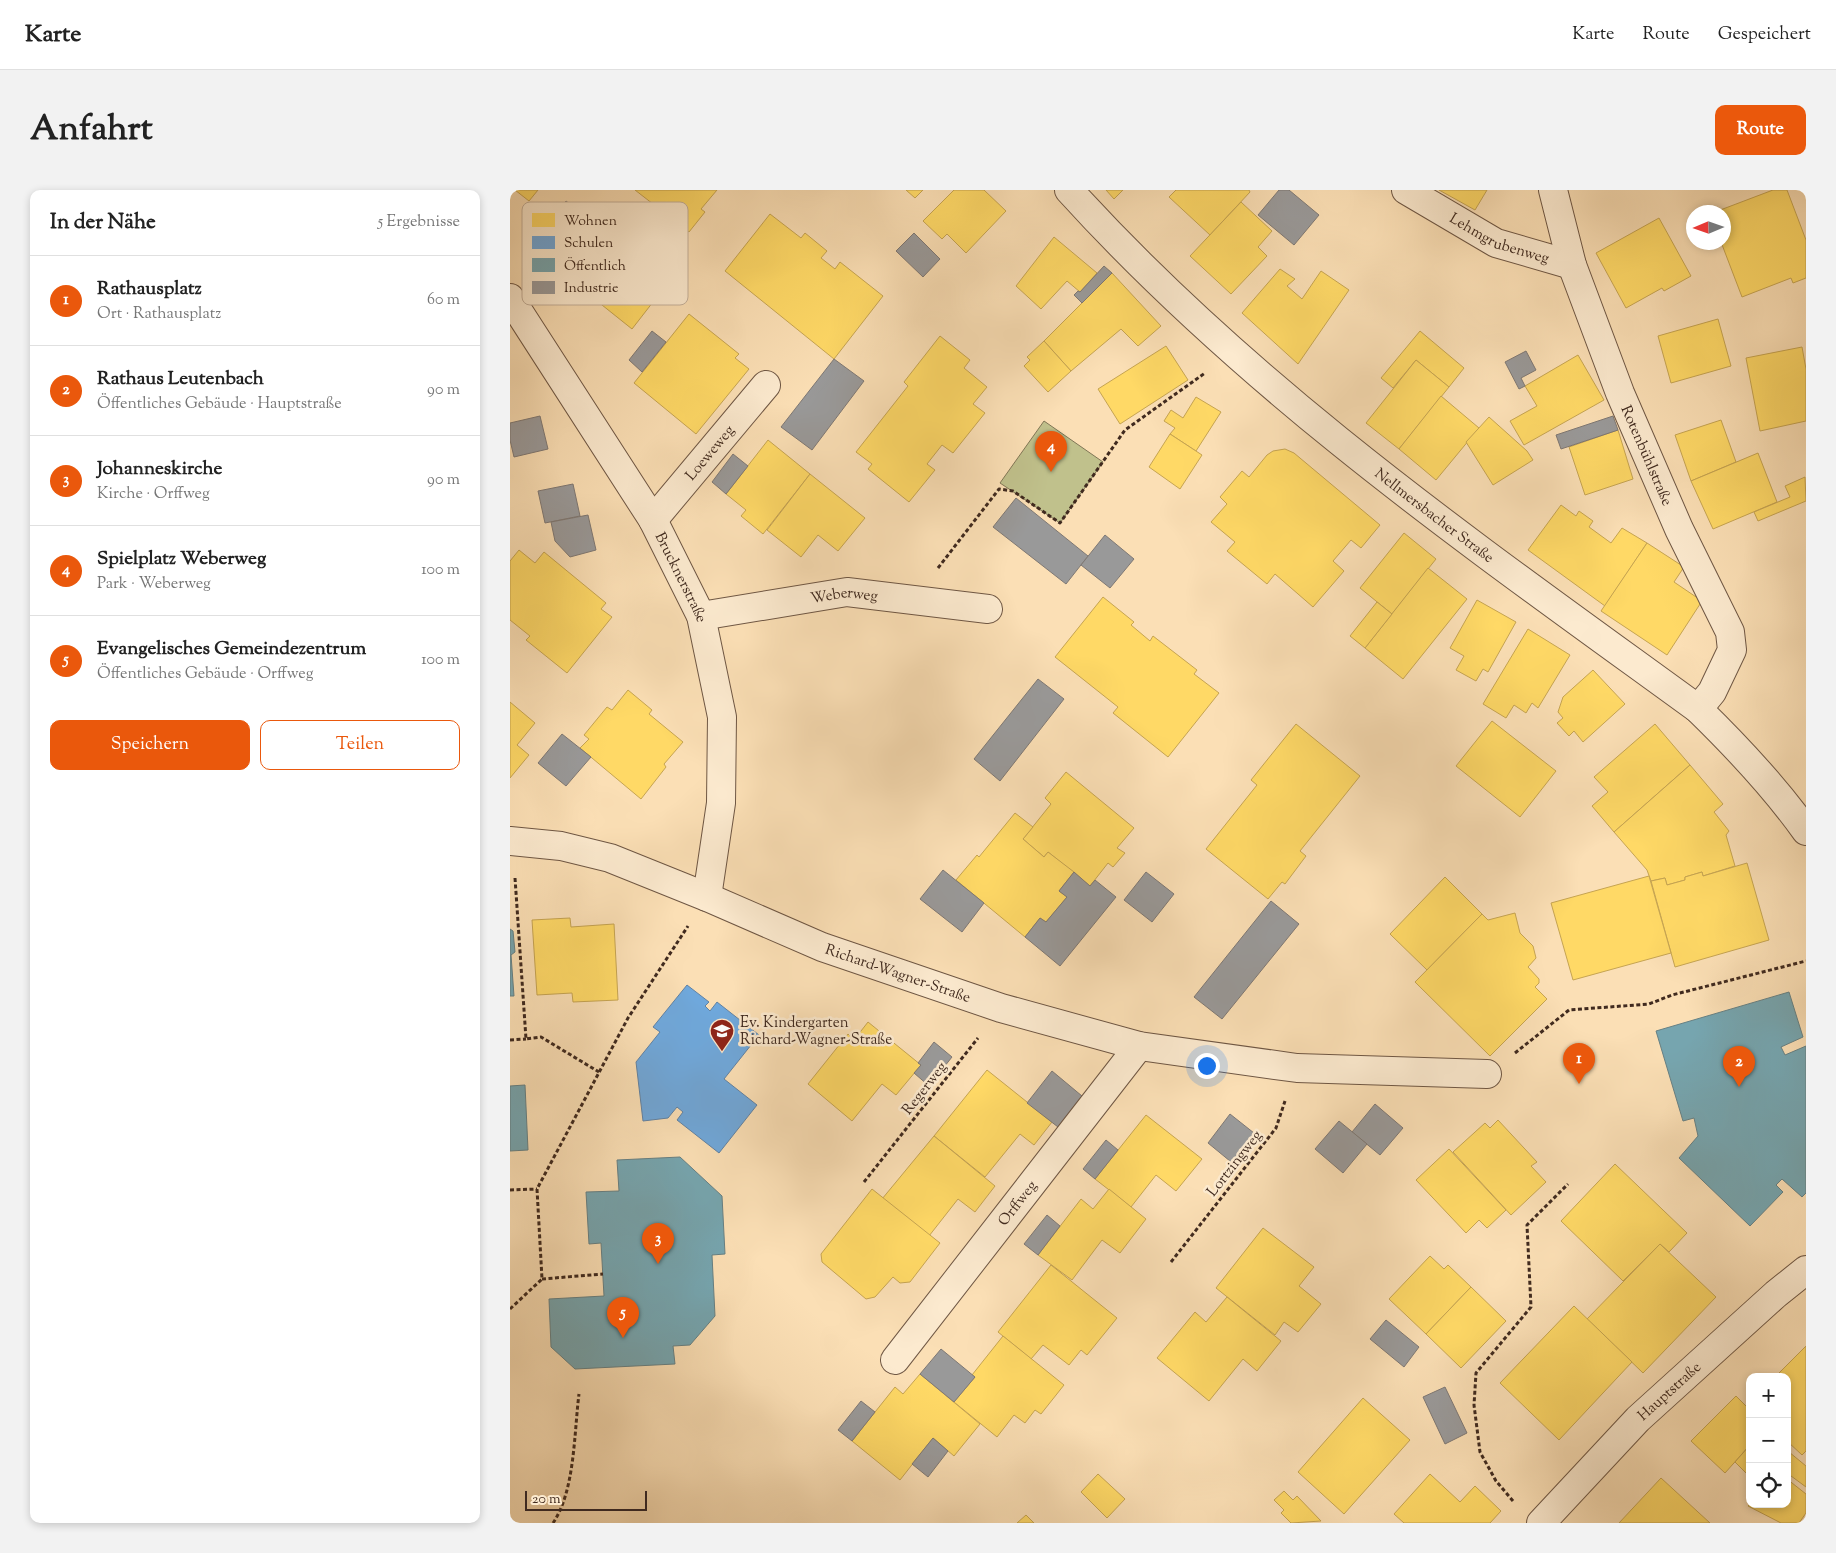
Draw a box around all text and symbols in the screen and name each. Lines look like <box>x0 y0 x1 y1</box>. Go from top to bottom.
text: Karte <box>25 18 82 52</box>
text: Karte <box>1572 22 1615 48</box>
text: Route <box>1643 22 1690 48</box>
text: Gespeichert <box>1718 22 1811 48</box>
text: Anfahrt <box>30 105 153 156</box>
button: Route <box>1715 105 1806 155</box>
legend <box>522 202 688 305</box>
north arrow <box>1686 205 1731 250</box>
text: In der Nähe <box>50 208 156 238</box>
street label: Lehmgrubenweg <box>1445 209 1552 270</box>
text: 5 Ergebnisse <box>378 211 460 234</box>
text: Wohnen <box>564 212 617 232</box>
text: Schulen <box>564 234 613 254</box>
text: Öffentlich <box>564 256 626 277</box>
text: Rathausplatz <box>97 276 202 303</box>
text: Industrie <box>564 279 619 299</box>
text: 1 <box>63 289 69 312</box>
text: 60 m <box>427 289 460 312</box>
text: Ort · Rathausplatz <box>97 303 221 326</box>
text: Rathaus Leutenbach <box>97 366 264 393</box>
text: 2 <box>62 379 70 402</box>
text: 90 m <box>427 379 460 402</box>
text: Öffentliches Gebäude · Hauptstraße <box>97 393 342 416</box>
street label: Rotenbühlstraße <box>1615 402 1677 510</box>
street label: Loeweweg <box>681 421 740 486</box>
pin: 4 <box>1035 431 1067 472</box>
text: Johanneskirche <box>97 456 222 483</box>
street label: Nellmersbacher Straße <box>1369 464 1498 569</box>
text: 3 <box>63 469 69 492</box>
text: 90 m <box>427 469 460 492</box>
text: Kirche · Orffweg <box>97 483 210 506</box>
street label: Brucknerstraße <box>649 529 711 624</box>
text: Spielplatz Weberweg <box>97 546 266 573</box>
text: 4 <box>62 559 70 582</box>
text: 100 m <box>421 559 460 582</box>
text: Park · Weberweg <box>97 573 211 596</box>
street label: Weberweg <box>809 583 879 610</box>
text: Evangelisches Gemeindezentrum <box>97 636 366 663</box>
text: 5 <box>63 649 69 672</box>
text: 100 m <box>421 649 460 672</box>
text: Öffentliches Gebäude · Orffweg <box>97 663 314 686</box>
button: Speichern <box>50 720 250 770</box>
button: Teilen <box>260 720 460 770</box>
street label: Richard-Wagner-Straße <box>822 940 973 1009</box>
place label: Ev. Kindergarten Richard-Wagner-Straße <box>740 1013 892 1051</box>
school or university icon: Ev. Kindergarten Richard-Wagner-Straße <box>709 1018 735 1052</box>
pin: 1 <box>1563 1043 1595 1084</box>
pin: 2 <box>1723 1046 1755 1087</box>
your location <box>1194 1053 1220 1079</box>
street label: Regerweg <box>898 1058 953 1120</box>
street label: Lortzingweg <box>1203 1126 1268 1202</box>
street label: Orffweg <box>994 1177 1043 1231</box>
pin: 3 <box>642 1223 674 1264</box>
pin: 5 <box>607 1297 639 1338</box>
street label: Hauptstraße <box>1634 1358 1706 1426</box>
map controls <box>1746 1373 1791 1508</box>
button: + <box>1746 1373 1791 1418</box>
button: − <box>1746 1418 1791 1463</box>
button: locate <box>1746 1463 1791 1508</box>
scale bar <box>525 1488 648 1511</box>
text: 20 m <box>532 1490 561 1510</box>

